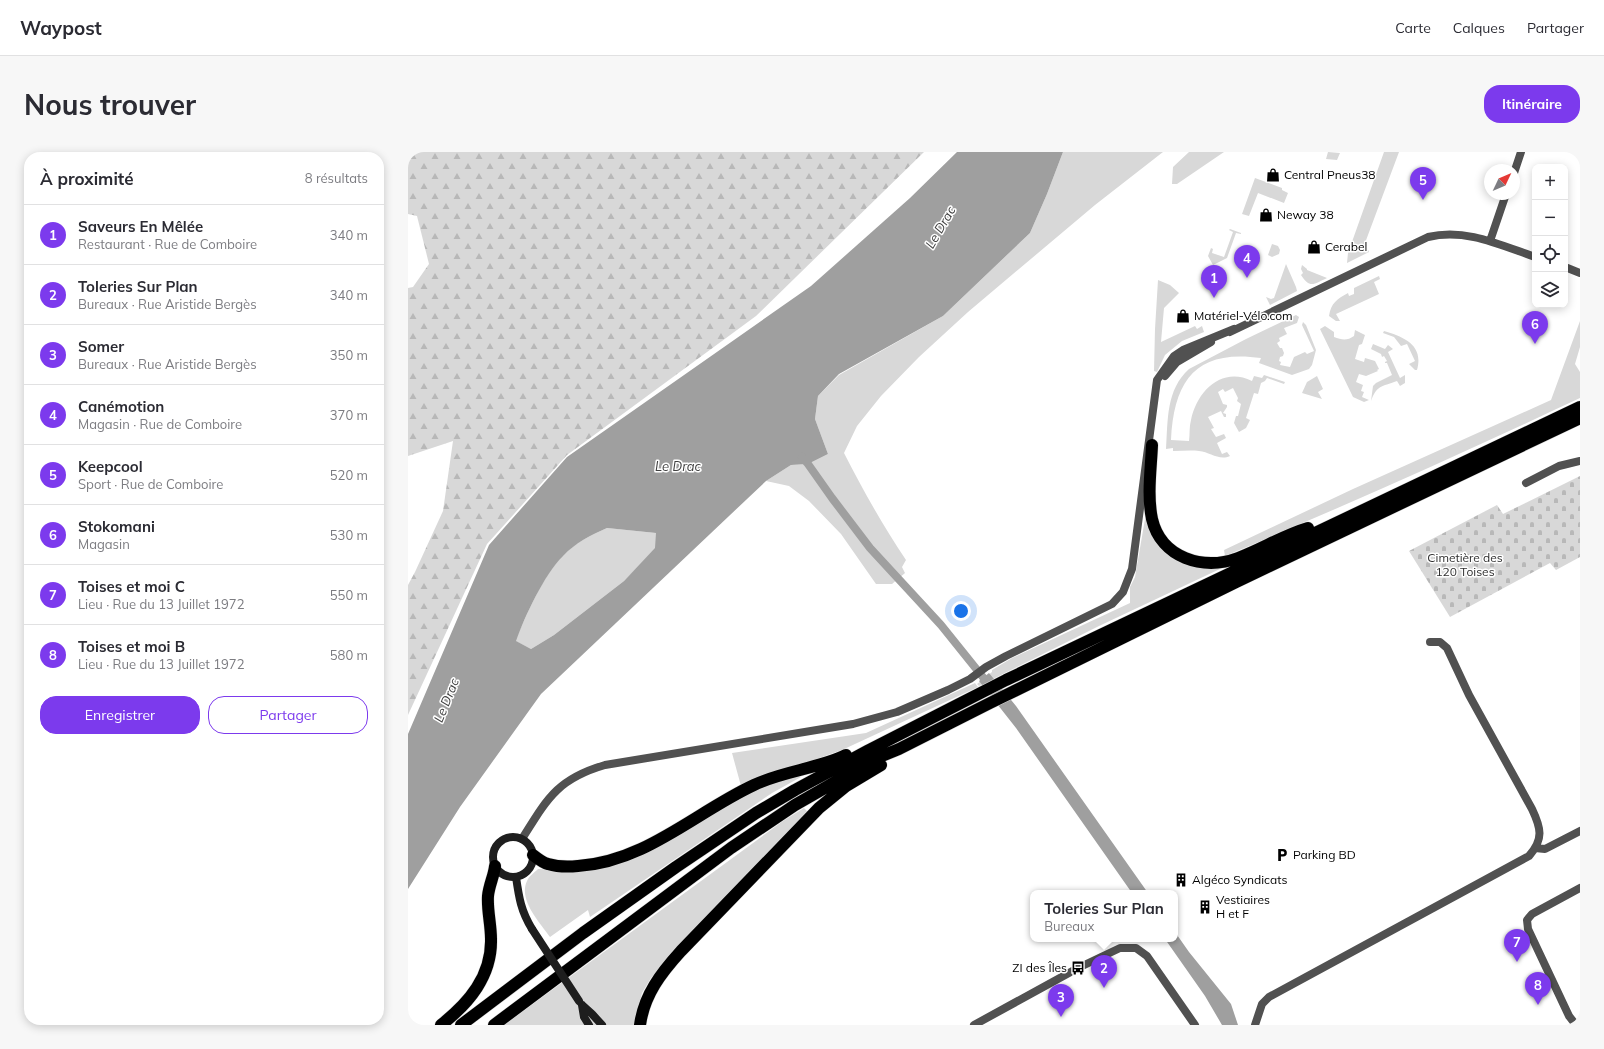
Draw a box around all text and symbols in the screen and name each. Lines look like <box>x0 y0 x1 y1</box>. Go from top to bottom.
text: Waypost <box>20 16 102 40</box>
text: Carte <box>1395 19 1431 37</box>
text: Calques <box>1453 19 1505 37</box>
text: Partager <box>1527 19 1584 37</box>
button: Itinéraire <box>1484 85 1580 123</box>
text: Nous trouver <box>24 87 196 122</box>
north arrow <box>1484 164 1520 200</box>
map controls <box>1532 164 1568 308</box>
button: + <box>1532 164 1568 200</box>
shop icon: Central Pneus38 <box>1265 167 1281 183</box>
place label: Central Pneus38 <box>1284 167 1376 182</box>
pin: 5 <box>1410 167 1436 200</box>
text: À proximité <box>40 168 134 189</box>
text: 8 résultats <box>305 170 368 186</box>
button: − <box>1532 200 1568 236</box>
water label: Le Drac <box>922 203 959 251</box>
shop icon: Neway 38 <box>1258 207 1274 223</box>
place label: Neway 38 <box>1277 207 1334 222</box>
text: Saveurs En Mêlée <box>78 217 203 236</box>
text: 1 <box>49 227 57 243</box>
text: 340 m <box>330 227 368 243</box>
text: Restaurant · Rue de Comboire <box>78 236 257 252</box>
button: locate <box>1532 236 1568 272</box>
shop icon: Cerabel <box>1306 239 1322 255</box>
place label: Cerabel <box>1325 239 1367 254</box>
pin: 4 <box>1234 245 1260 278</box>
pin: 1 <box>1201 265 1227 298</box>
button: layers <box>1532 272 1568 308</box>
text: Toleries Sur Plan <box>78 277 198 296</box>
text: 2 <box>49 287 57 303</box>
text: 340 m <box>330 287 368 303</box>
text: Bureaux · Rue Aristide Bergès <box>78 296 257 312</box>
shop icon: Matériel-Vélo.com <box>1175 308 1191 324</box>
place label: Matériel-Vélo.com <box>1194 308 1293 323</box>
pin: 6 <box>1522 311 1548 344</box>
text: Somer <box>78 337 124 356</box>
text: 3 <box>49 347 57 363</box>
text: 350 m <box>330 347 368 363</box>
text: Bureaux · Rue Aristide Bergès <box>78 356 257 372</box>
text: Canémotion <box>78 397 164 416</box>
text: 4 <box>49 407 57 423</box>
text: 370 m <box>330 407 368 423</box>
text: Magasin · Rue de Comboire <box>78 416 242 432</box>
text: Keepcool <box>78 457 143 476</box>
water label: Le Drac <box>655 458 702 474</box>
text: 5 <box>49 467 57 483</box>
text: 520 m <box>330 467 368 483</box>
text: Sport · Rue de Comboire <box>78 476 223 492</box>
text: Stokomani <box>78 517 155 536</box>
text: 6 <box>49 527 57 543</box>
text: 530 m <box>330 527 368 543</box>
text: Magasin <box>78 536 130 552</box>
park label: Cimetière des 120 Toises <box>1427 550 1503 579</box>
text: Toises et moi C <box>78 577 185 596</box>
text: 7 <box>49 587 57 603</box>
text: 550 m <box>330 587 368 603</box>
text: Lieu · Rue du 13 Juillet 1972 <box>78 596 244 612</box>
your location <box>951 601 971 621</box>
text: Toises et moi B <box>78 637 185 656</box>
text: 8 <box>49 647 57 663</box>
text: 580 m <box>330 647 368 663</box>
text: Lieu · Rue du 13 Juillet 1972 <box>78 656 244 672</box>
water label: Le Drac <box>430 675 462 724</box>
button: Enregistrer <box>40 696 200 734</box>
button: Partager <box>208 696 368 734</box>
parking icon: Parking BD <box>1274 847 1290 863</box>
place label: Parking BD <box>1293 847 1356 862</box>
building icon: Algéco Syndicats <box>1173 872 1189 888</box>
place label: Algéco Syndicats <box>1192 872 1287 887</box>
popup <box>1030 890 1178 942</box>
place label: Vestiaires H et F <box>1216 892 1270 921</box>
text: Toleries Sur Plan <box>1044 899 1164 918</box>
building icon: Vestiaires H et F <box>1197 899 1213 915</box>
text: Bureaux <box>1044 918 1094 934</box>
pin: 7 <box>1504 929 1530 962</box>
pin: 2 <box>1091 955 1117 988</box>
place label: ZI des Îles <box>1012 960 1067 975</box>
bus stop icon: ZI des Îles <box>1070 960 1086 976</box>
pin: 8 <box>1525 972 1551 1005</box>
pin: 3 <box>1048 984 1074 1017</box>

